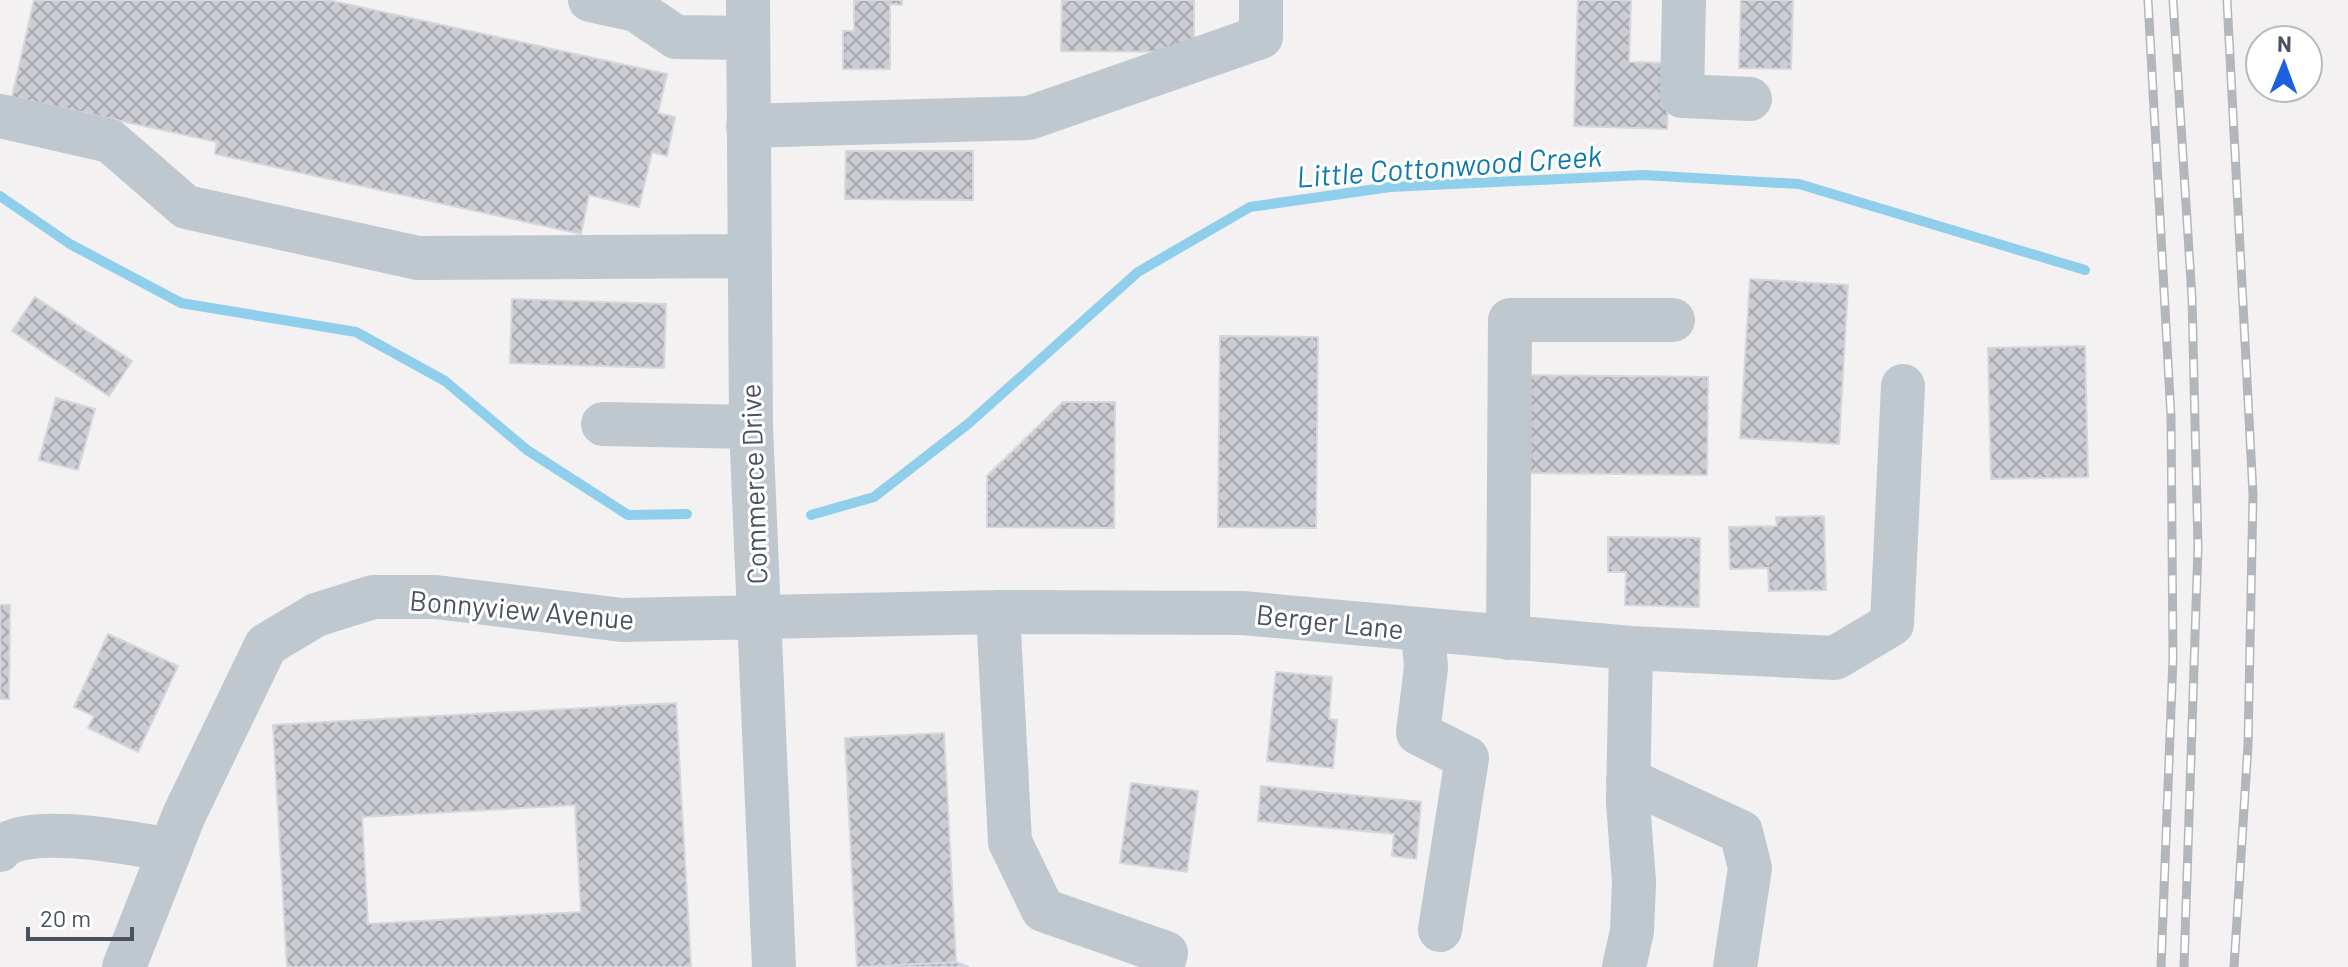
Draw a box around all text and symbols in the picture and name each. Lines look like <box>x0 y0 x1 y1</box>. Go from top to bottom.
north arrow <box>2244 24 2324 104</box>
text: N <box>2277 30 2292 56</box>
water label: Little Cottonwood Creek <box>1295 136 1603 194</box>
street label: Commerce Drive <box>733 383 773 585</box>
street label: Bonnyview Avenue <box>408 582 636 636</box>
street label: Berger Lane <box>1255 596 1405 646</box>
scale bar <box>28 891 132 941</box>
text: 20 m <box>40 903 91 932</box>

